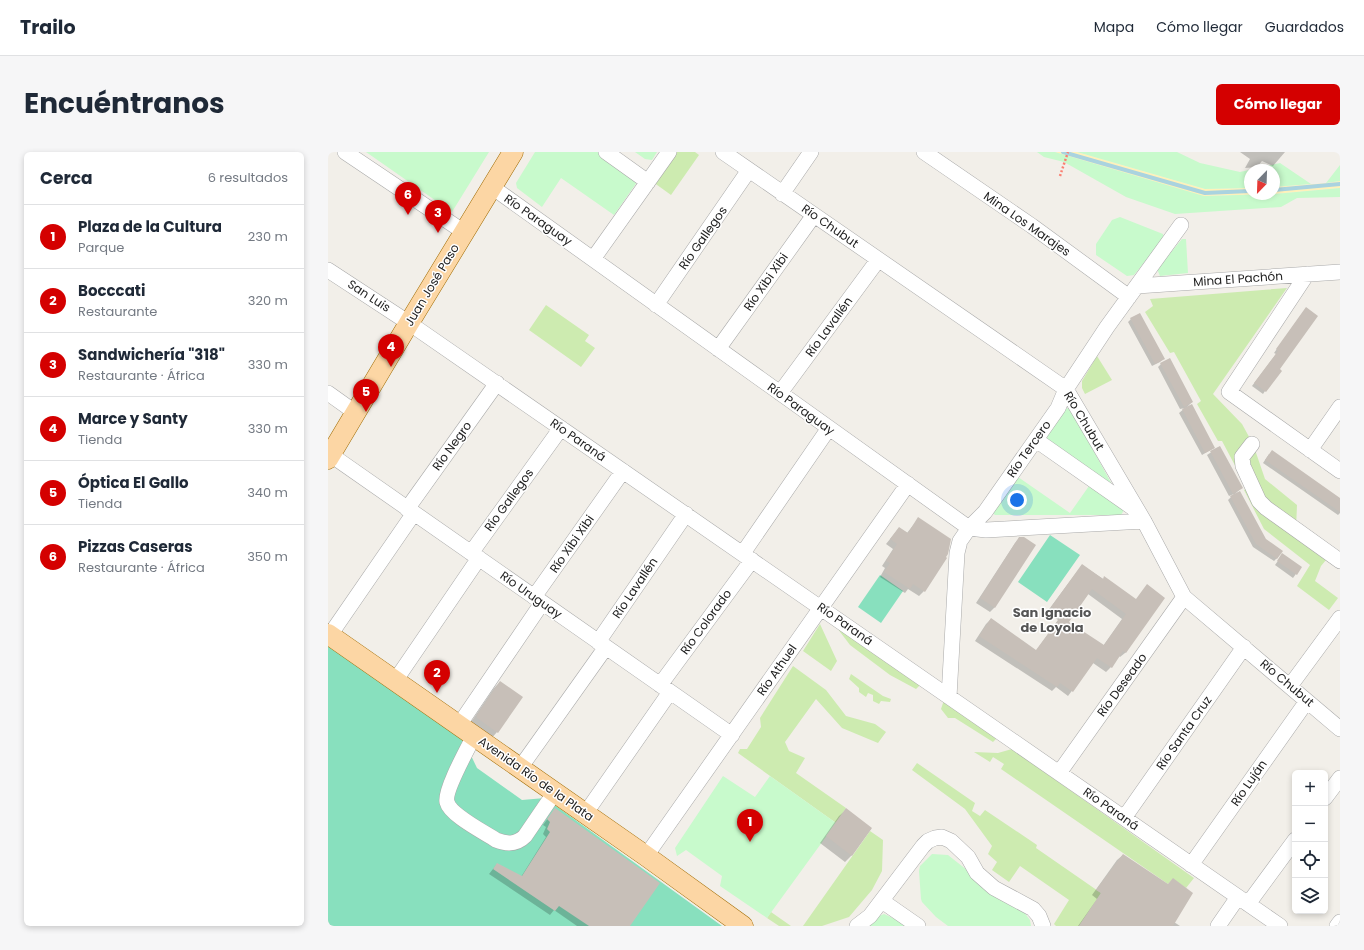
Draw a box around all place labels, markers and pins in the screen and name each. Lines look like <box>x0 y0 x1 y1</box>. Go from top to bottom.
pin: 6 <box>395 182 421 215</box>
pin: 3 <box>425 200 451 233</box>
pin: 4 <box>378 334 404 367</box>
pin: 5 <box>353 379 379 412</box>
pin: 2 <box>424 660 450 693</box>
pin: 1 <box>737 809 763 842</box>

